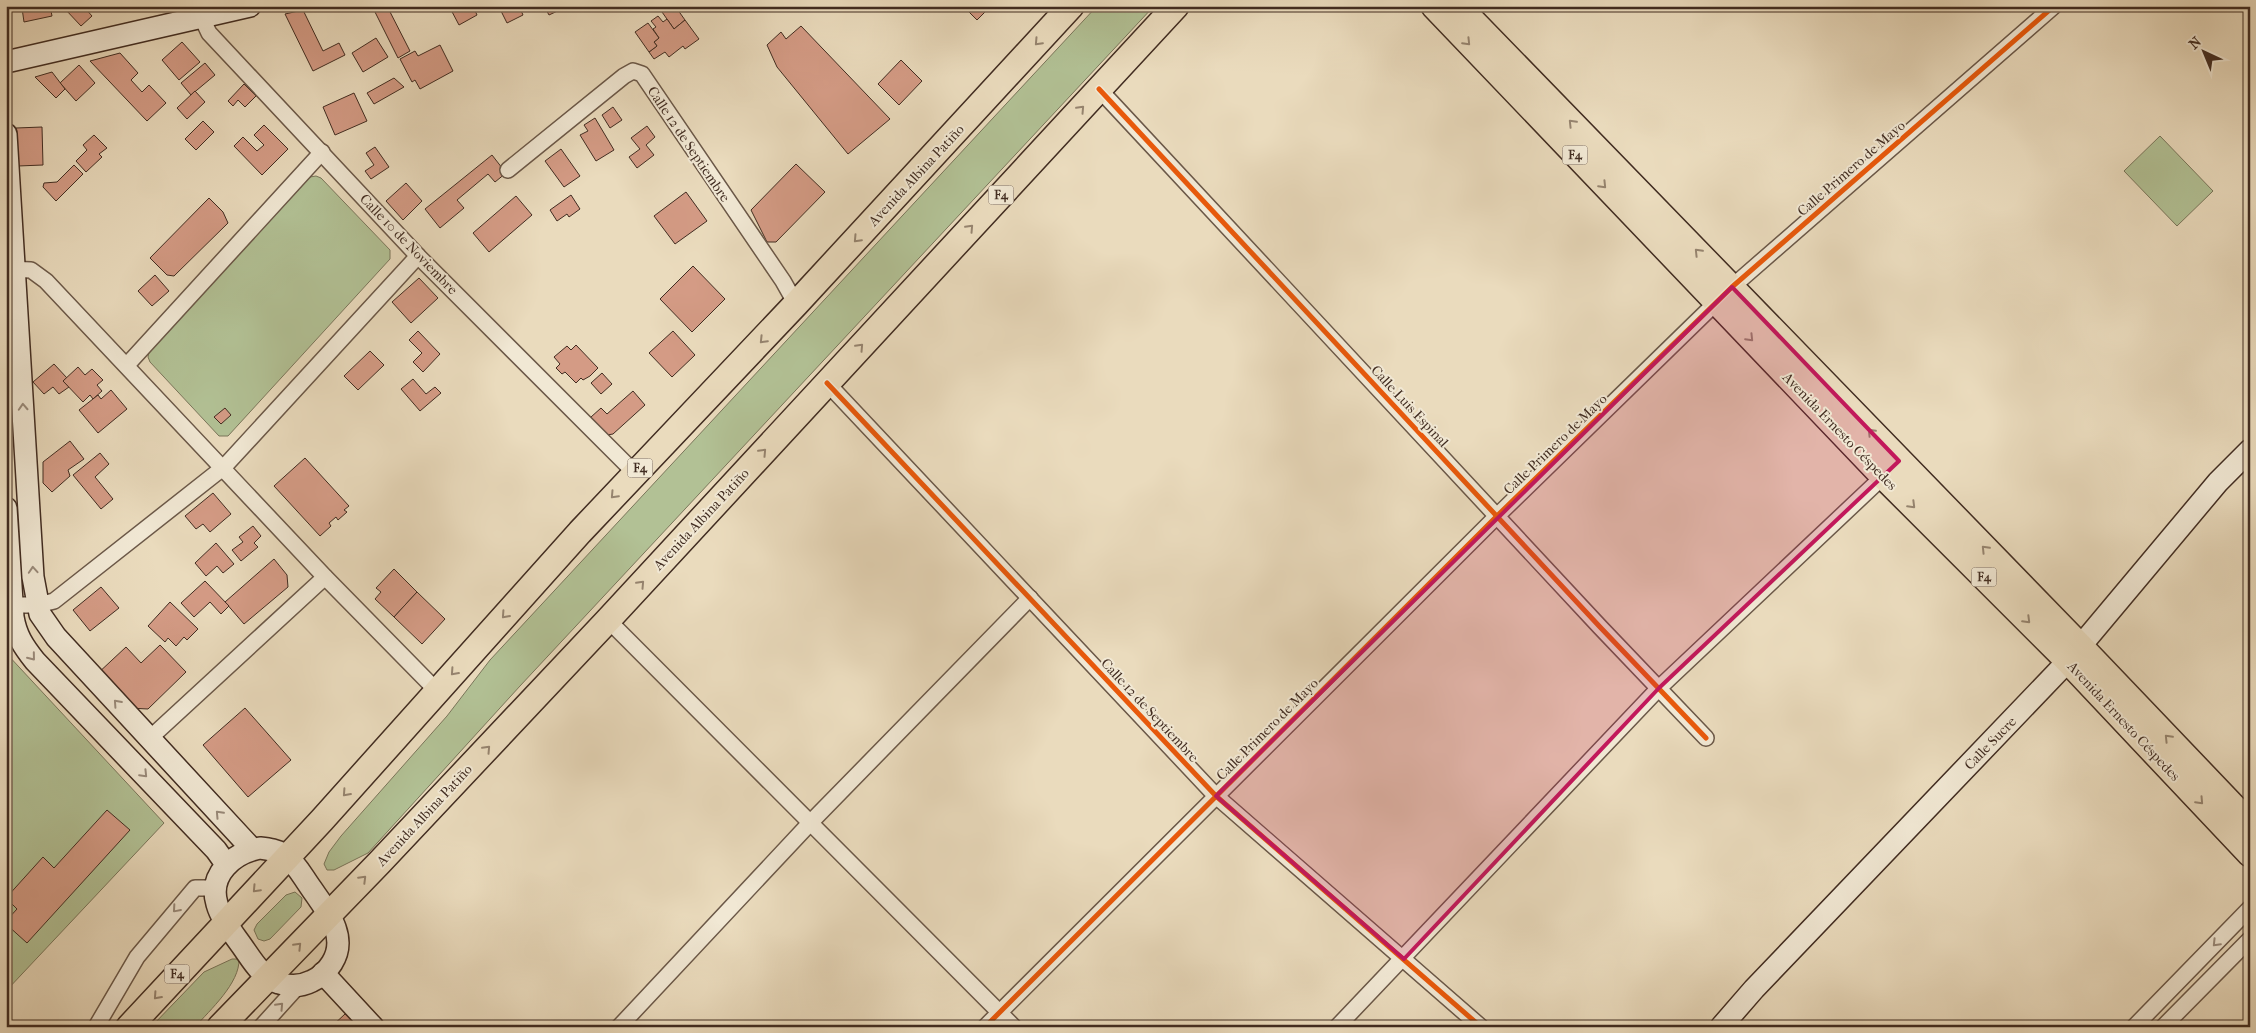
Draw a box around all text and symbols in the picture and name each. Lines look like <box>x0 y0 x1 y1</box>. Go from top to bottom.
north arrow <box>2178 28 2228 78</box>
text: N <box>2186 33 2205 53</box>
one-way arrow <box>1461 36 1470 45</box>
one-way arrow <box>1035 37 1044 46</box>
street label: Calle 12 de Septiembre <box>644 83 734 205</box>
one-way arrow <box>1075 105 1084 114</box>
street label: Calle Primero de Mayo <box>1794 117 1909 220</box>
one-way arrow <box>1569 120 1578 129</box>
street label: Avenida Albina Patiño <box>864 121 968 230</box>
road number: F4 <box>1562 146 1588 164</box>
one-way arrow <box>1597 179 1606 188</box>
road number: F4 <box>988 186 1014 204</box>
street label: Calle 10 de Noviembre <box>356 190 461 298</box>
one-way arrow <box>964 225 973 234</box>
one-way arrow <box>854 233 863 242</box>
one-way arrow <box>1695 249 1704 258</box>
one-way arrow <box>1744 333 1753 342</box>
one-way arrow <box>760 334 769 343</box>
one-way arrow <box>854 344 863 353</box>
street label: Calle Luis Espinal <box>1367 362 1452 451</box>
street label: Avenida Ernesto Céspedes <box>1778 368 1900 494</box>
street label: Calle Primero de Mayo <box>1500 391 1611 498</box>
one-way arrow <box>17 403 28 411</box>
one-way arrow <box>1868 429 1877 438</box>
one-way arrow <box>757 448 766 457</box>
road number: F4 <box>628 458 652 478</box>
street label: Avenida Albina Patiño <box>649 465 753 574</box>
one-way arrow <box>611 490 620 499</box>
one-way arrow <box>1906 499 1915 508</box>
one-way arrow <box>1982 545 1991 554</box>
one-way arrow <box>27 565 38 573</box>
road number: F4 <box>1972 568 1996 586</box>
one-way arrow <box>635 580 644 589</box>
one-way arrow <box>502 610 511 619</box>
one-way arrow <box>2021 614 2030 623</box>
one-way arrow <box>26 651 35 660</box>
street label: Calle 12 de Septiembre <box>1097 655 1202 766</box>
street label: Avenida Ernesto Céspedes <box>2063 657 2183 785</box>
one-way arrow <box>451 667 460 676</box>
street label: Calle Primero de Mayo <box>1213 675 1322 784</box>
one-way arrow <box>113 699 122 708</box>
street label: Calle Sucre <box>1961 713 2020 774</box>
one-way arrow <box>2165 735 2174 744</box>
one-way arrow <box>481 745 490 754</box>
street label: Avenida Albina Patiño <box>372 761 476 870</box>
one-way arrow <box>138 769 147 778</box>
one-way arrow <box>342 788 351 797</box>
one-way arrow <box>2194 795 2203 804</box>
one-way arrow <box>216 810 225 819</box>
one-way arrow <box>357 876 366 885</box>
one-way arrow <box>253 884 262 893</box>
one-way arrow <box>173 903 182 912</box>
one-way arrow <box>2213 937 2222 946</box>
one-way arrow <box>292 942 301 951</box>
road number: F4 <box>164 964 190 984</box>
one-way arrow <box>154 991 163 1000</box>
one-way arrow <box>274 1002 283 1011</box>

